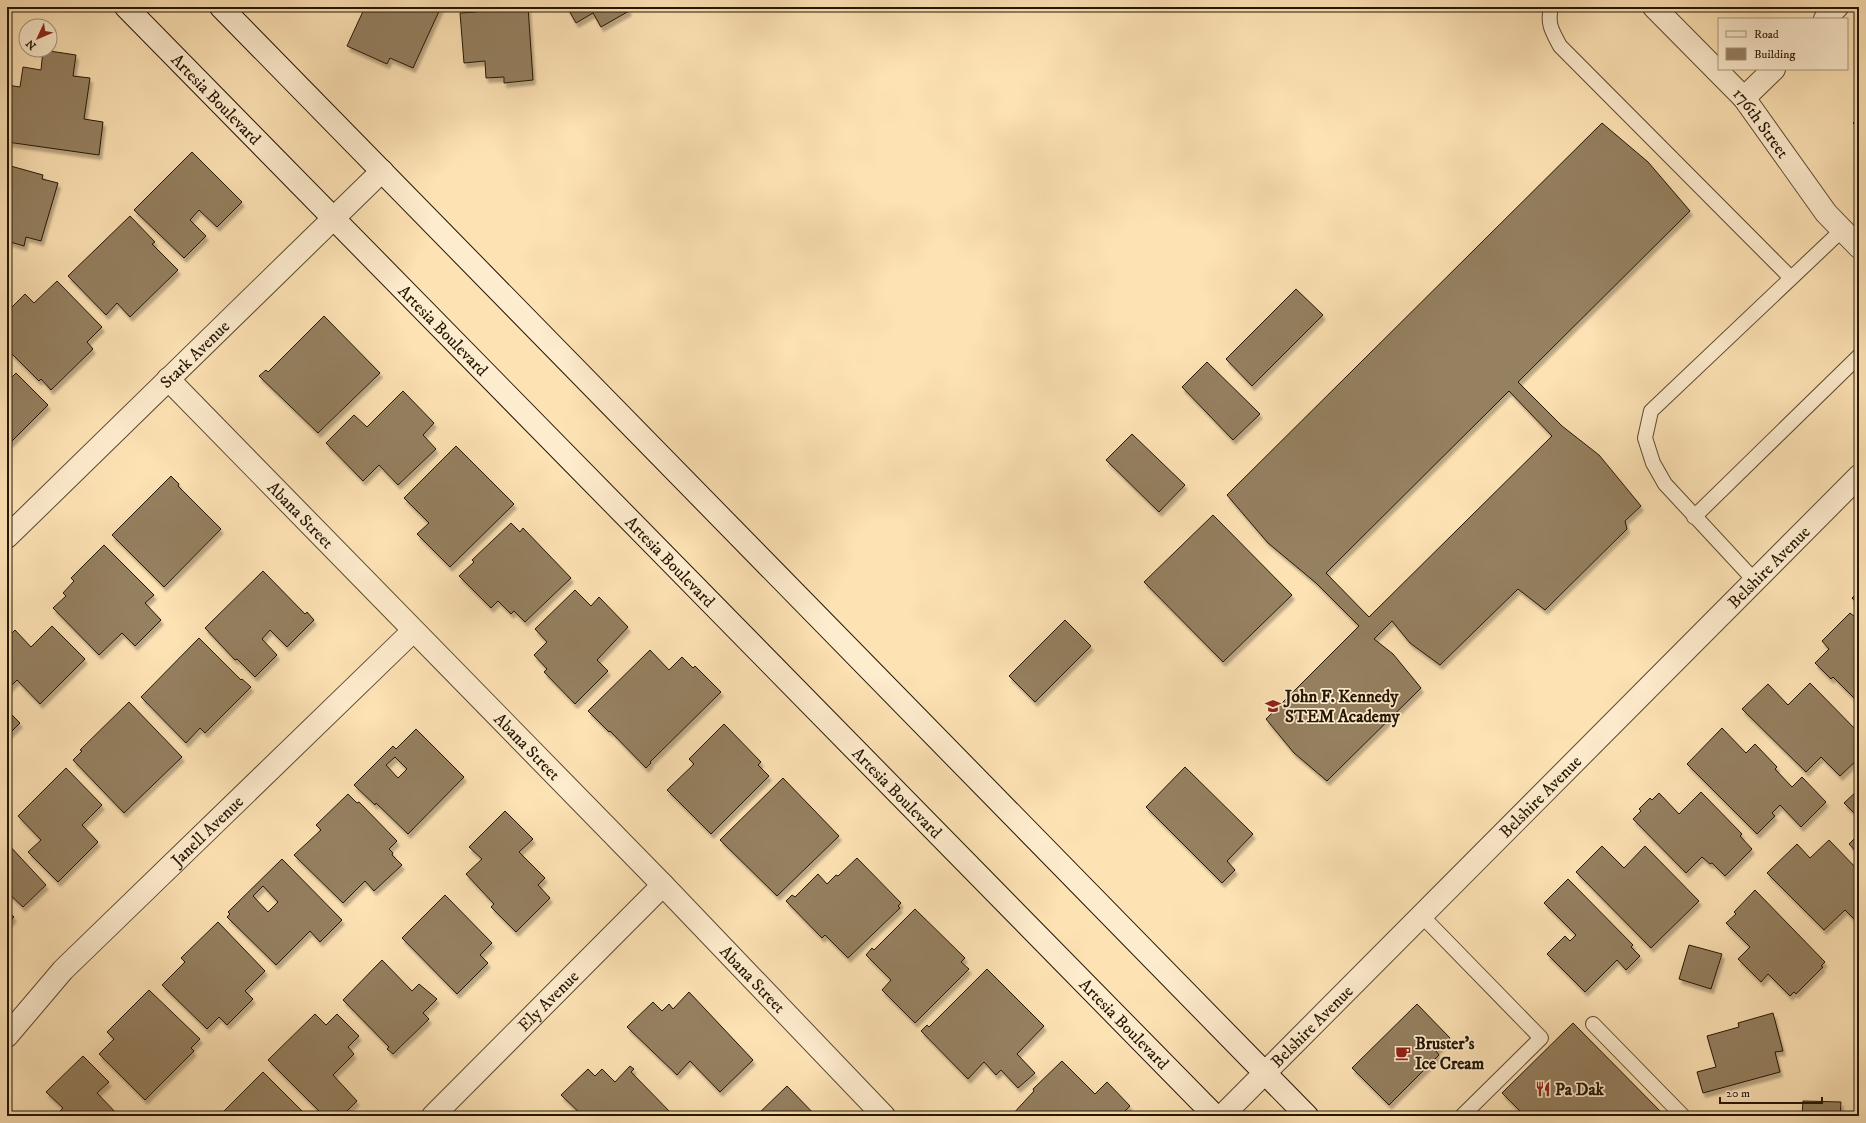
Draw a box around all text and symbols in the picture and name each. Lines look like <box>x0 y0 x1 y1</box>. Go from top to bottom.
north arrow <box>18 18 58 58</box>
legend <box>1718 18 1848 70</box>
text: Road <box>1754 27 1779 42</box>
text: N <box>23 36 40 52</box>
text: Building <box>1754 47 1795 62</box>
street label: Artesia Boulevard <box>166 49 266 150</box>
street label: 176th Street <box>1728 83 1794 163</box>
street label: Artesia Boulevard <box>393 281 493 382</box>
street label: Stark Avenue <box>156 316 235 394</box>
street label: Abana Street <box>262 477 338 554</box>
street label: Artesia Boulevard <box>620 512 720 613</box>
street label: Belshire Avenue <box>1724 521 1815 613</box>
place label: John F. Kennedy STEM Academy <box>1283 686 1401 728</box>
school or university icon: John F. Kennedy STEM Academy <box>1264 697 1282 715</box>
street label: Abana Street <box>489 709 565 786</box>
street label: Artesia Boulevard <box>847 743 947 844</box>
street label: Belshire Avenue <box>1495 751 1587 843</box>
street label: Janell Avenue <box>165 791 249 873</box>
street label: Abana Street <box>715 941 790 1019</box>
street label: Ely Avenue <box>513 966 584 1037</box>
street label: Artesia Boulevard <box>1074 974 1174 1075</box>
street label: Belshire Avenue <box>1266 981 1358 1073</box>
place label: Bruster's Ice Cream <box>1415 1033 1485 1075</box>
cafe icon: Bruster's Ice Cream <box>1394 1044 1412 1062</box>
place label: Pa Dak <box>1555 1079 1605 1101</box>
scale bar <box>1720 1079 1822 1105</box>
restaurant icon: Pa Dak <box>1534 1080 1552 1098</box>
text: 20 m <box>1726 1086 1750 1101</box>

